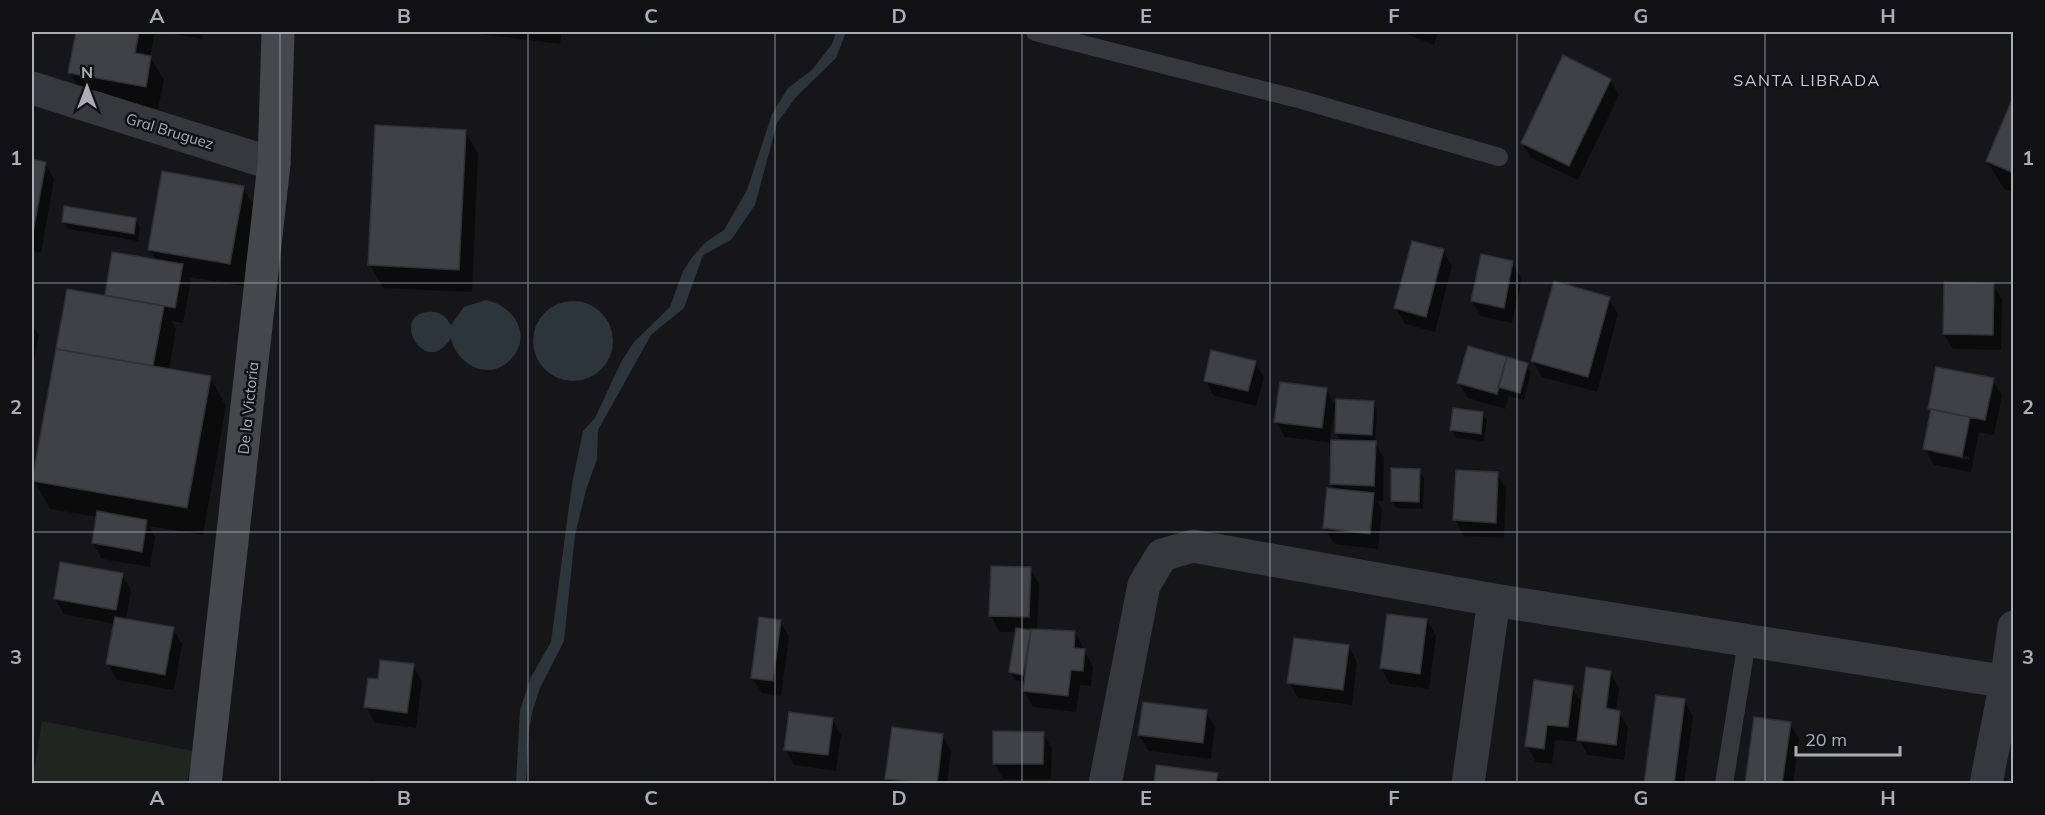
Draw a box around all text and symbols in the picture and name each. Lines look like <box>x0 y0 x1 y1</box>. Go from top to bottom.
text: A <box>150 3 165 28</box>
text: B <box>397 3 411 28</box>
text: C <box>644 3 658 28</box>
text: D <box>891 3 907 28</box>
text: E <box>1140 3 1152 28</box>
text: F <box>1388 3 1400 28</box>
text: G <box>1634 3 1648 28</box>
text: H <box>1880 3 1896 28</box>
north arrow <box>57 57 117 117</box>
text: N <box>81 62 93 82</box>
district label: SANTA LIBRADA <box>1733 70 1881 90</box>
street label: Gral Bruguez <box>124 109 216 153</box>
text: 1 <box>10 145 22 170</box>
text: 1 <box>2022 145 2034 170</box>
street label: De la Victoria <box>234 361 262 455</box>
text: 2 <box>10 394 22 419</box>
text: 2 <box>2022 394 2034 419</box>
text: 3 <box>10 644 22 669</box>
text: 3 <box>2022 644 2034 669</box>
scale bar <box>1796 719 1900 757</box>
text: 20 m <box>1805 728 1847 751</box>
text: A <box>150 785 165 810</box>
text: B <box>397 785 411 810</box>
text: C <box>644 785 658 810</box>
text: D <box>891 785 907 810</box>
text: E <box>1140 785 1152 810</box>
text: F <box>1388 785 1400 810</box>
text: G <box>1634 785 1648 810</box>
text: H <box>1880 785 1896 810</box>

